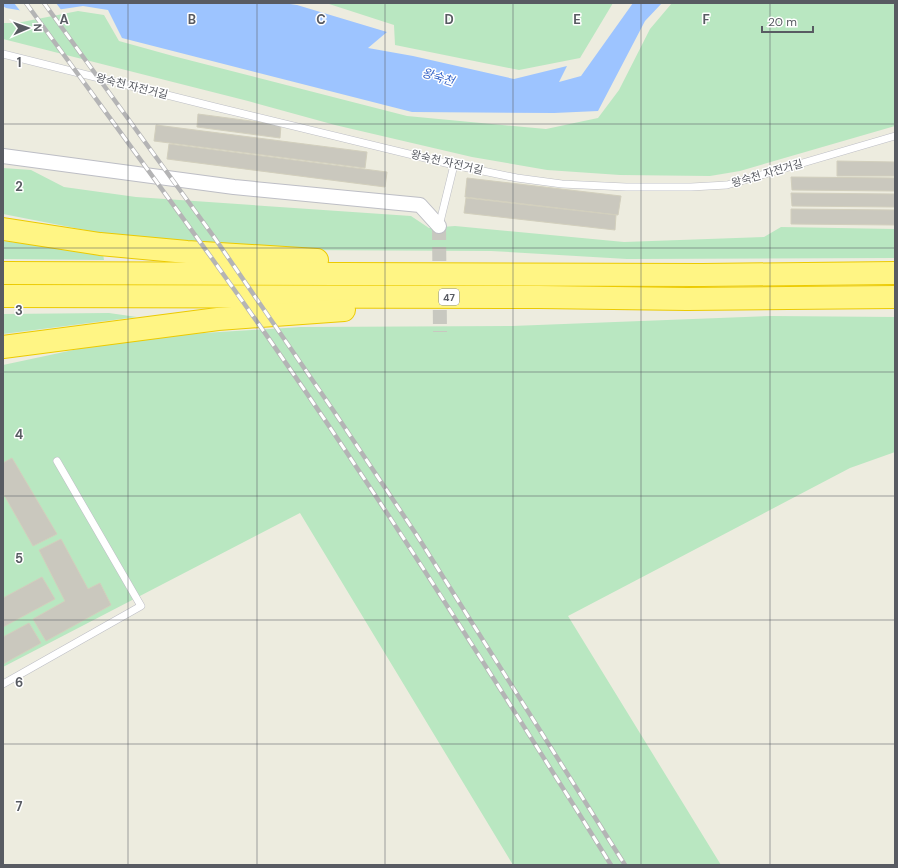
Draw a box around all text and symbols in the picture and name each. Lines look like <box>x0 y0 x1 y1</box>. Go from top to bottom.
north arrow <box>8 8 48 48</box>
scale bar <box>762 8 813 34</box>
text: A <box>59 11 69 28</box>
text: B <box>188 11 196 28</box>
text: C <box>316 11 326 28</box>
text: D <box>444 11 454 28</box>
text: E <box>573 11 581 28</box>
text: F <box>702 11 710 28</box>
text: 20 m <box>768 14 797 30</box>
text: N <box>31 23 45 32</box>
text: 1 <box>17 54 21 71</box>
water label: 왕숙천 <box>420 65 458 90</box>
street label: 왕숙천 자전거길 <box>95 70 169 102</box>
street label: 왕숙천 자전거길 <box>409 147 485 177</box>
street label: 왕숙천 자전거길 <box>730 156 804 190</box>
text: 2 <box>15 178 23 195</box>
road number: 47 <box>439 289 459 305</box>
text: 3 <box>15 302 23 319</box>
text: 4 <box>15 426 23 443</box>
text: 5 <box>15 550 23 567</box>
text: 6 <box>15 674 23 691</box>
text: 7 <box>16 798 23 815</box>

